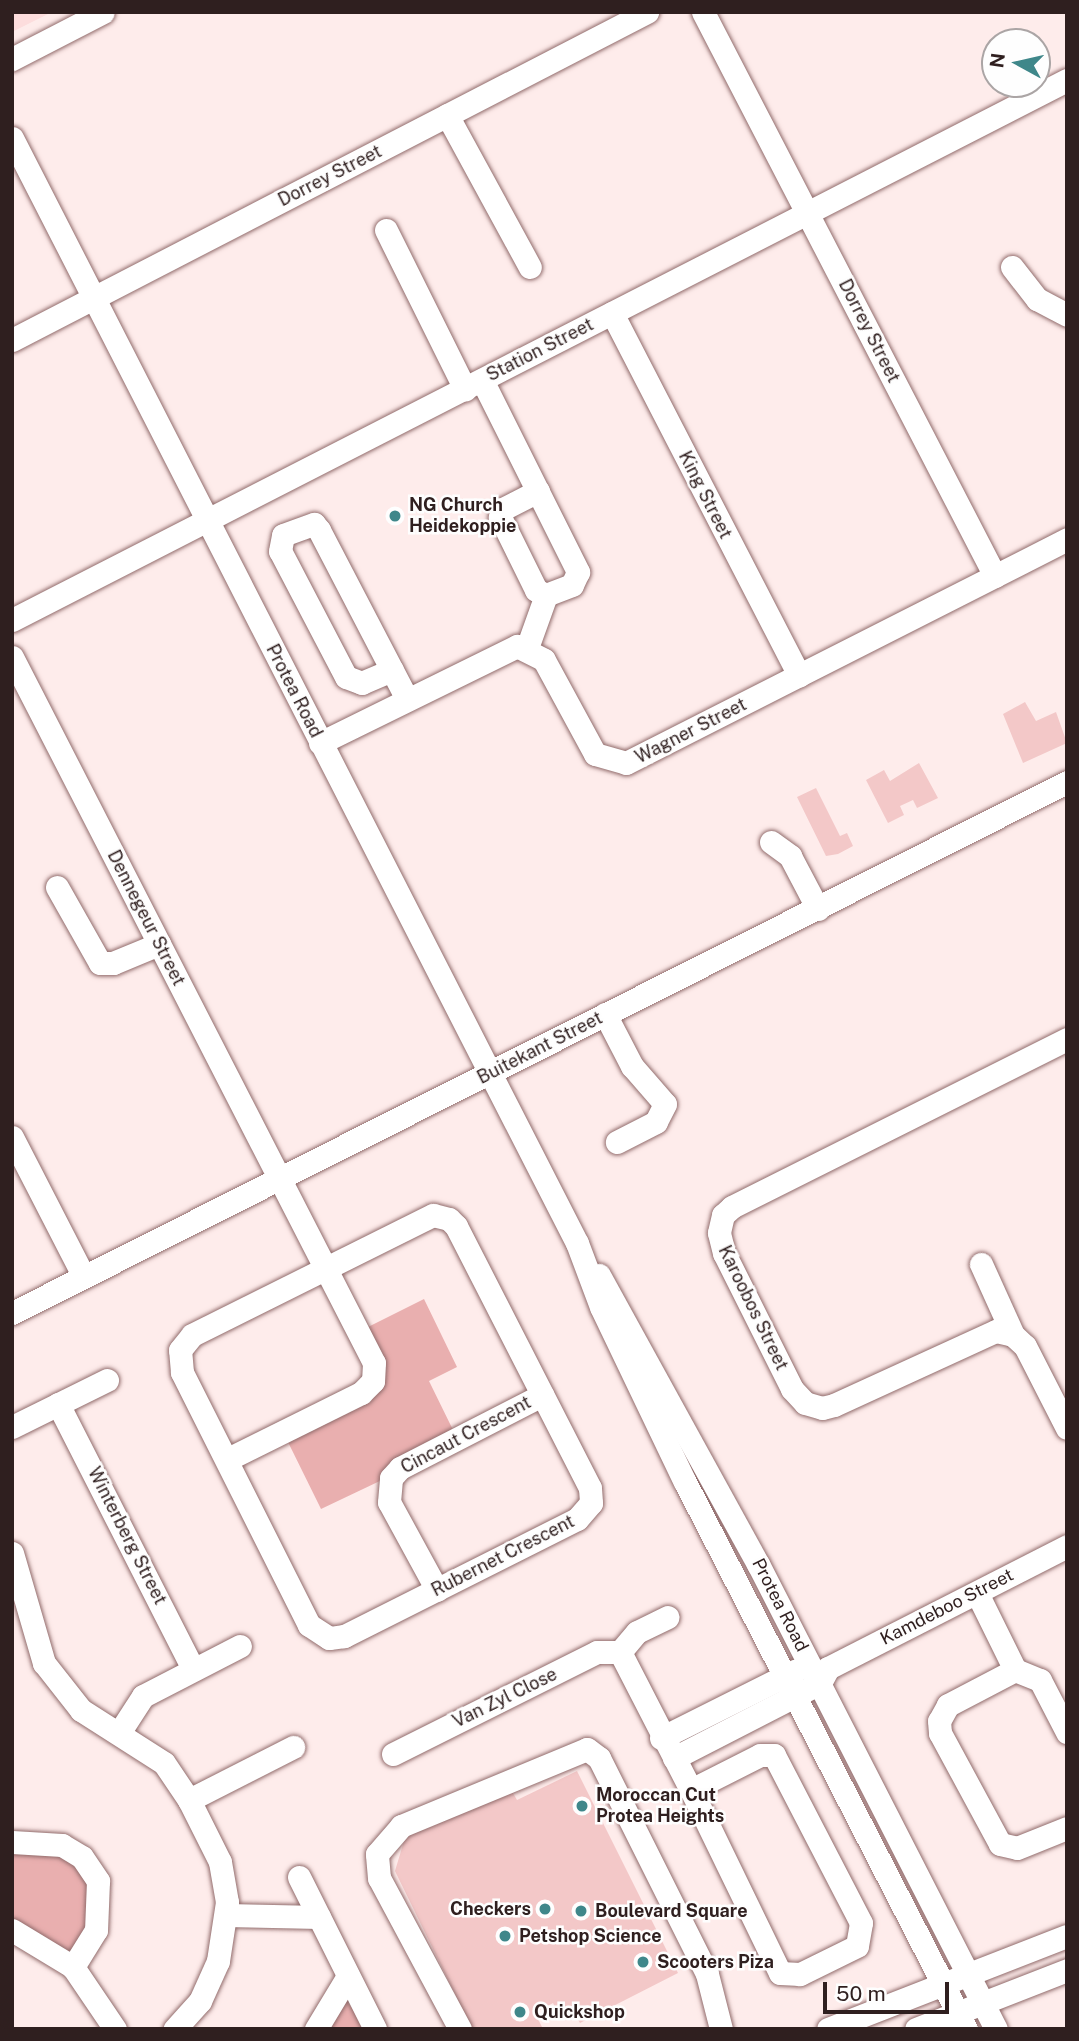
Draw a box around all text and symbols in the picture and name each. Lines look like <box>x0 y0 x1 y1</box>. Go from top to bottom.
north arrow <box>981 28 1051 98</box>
text: N <box>985 51 1009 69</box>
street label: Dorrey Street <box>275 141 385 211</box>
street label: Dorrey Street <box>834 276 904 386</box>
street label: Station Street <box>483 314 597 386</box>
street label: King Street <box>674 448 736 542</box>
place label: NG Church Heidekoppie <box>409 495 516 538</box>
marker: NG Church Heidekoppie <box>387 508 403 524</box>
street label: Protea Road <box>261 641 327 741</box>
street label: Wagner Street <box>632 694 750 768</box>
street label: Dennegeur Street <box>103 847 189 989</box>
street label: Buitekant Street <box>474 1007 606 1089</box>
street label: Karoobos Street <box>713 1242 793 1374</box>
street label: Cincaut Crescent <box>397 1392 535 1478</box>
street label: Winterberg Street <box>83 1464 171 1608</box>
street label: Rubernet Crescent <box>428 1511 578 1601</box>
street label: Protea Road <box>747 1555 813 1655</box>
street label: Kamdeboo Street <box>877 1564 1017 1650</box>
street label: Van Zyl Close <box>449 1663 561 1733</box>
place label: Moroccan Cut Protea Heights <box>596 1785 724 1828</box>
marker: Moroccan Cut Protea Heights <box>574 1798 590 1814</box>
place label: Checkers <box>450 1898 531 1920</box>
place label: Boulevard Square <box>595 1900 748 1922</box>
marker: Checkers <box>537 1901 553 1917</box>
marker: Boulevard Square <box>573 1903 589 1919</box>
place label: Petshop Science <box>519 1925 662 1947</box>
marker: Petshop Science <box>497 1928 513 1944</box>
place label: Scooters Piza <box>657 1951 774 1973</box>
marker: Scooters Piza <box>635 1954 651 1970</box>
scale bar <box>827 1968 953 2012</box>
text: 50 m <box>836 1981 886 2006</box>
place label: Quickshop <box>534 2001 625 2023</box>
marker: Quickshop <box>512 2004 528 2020</box>

